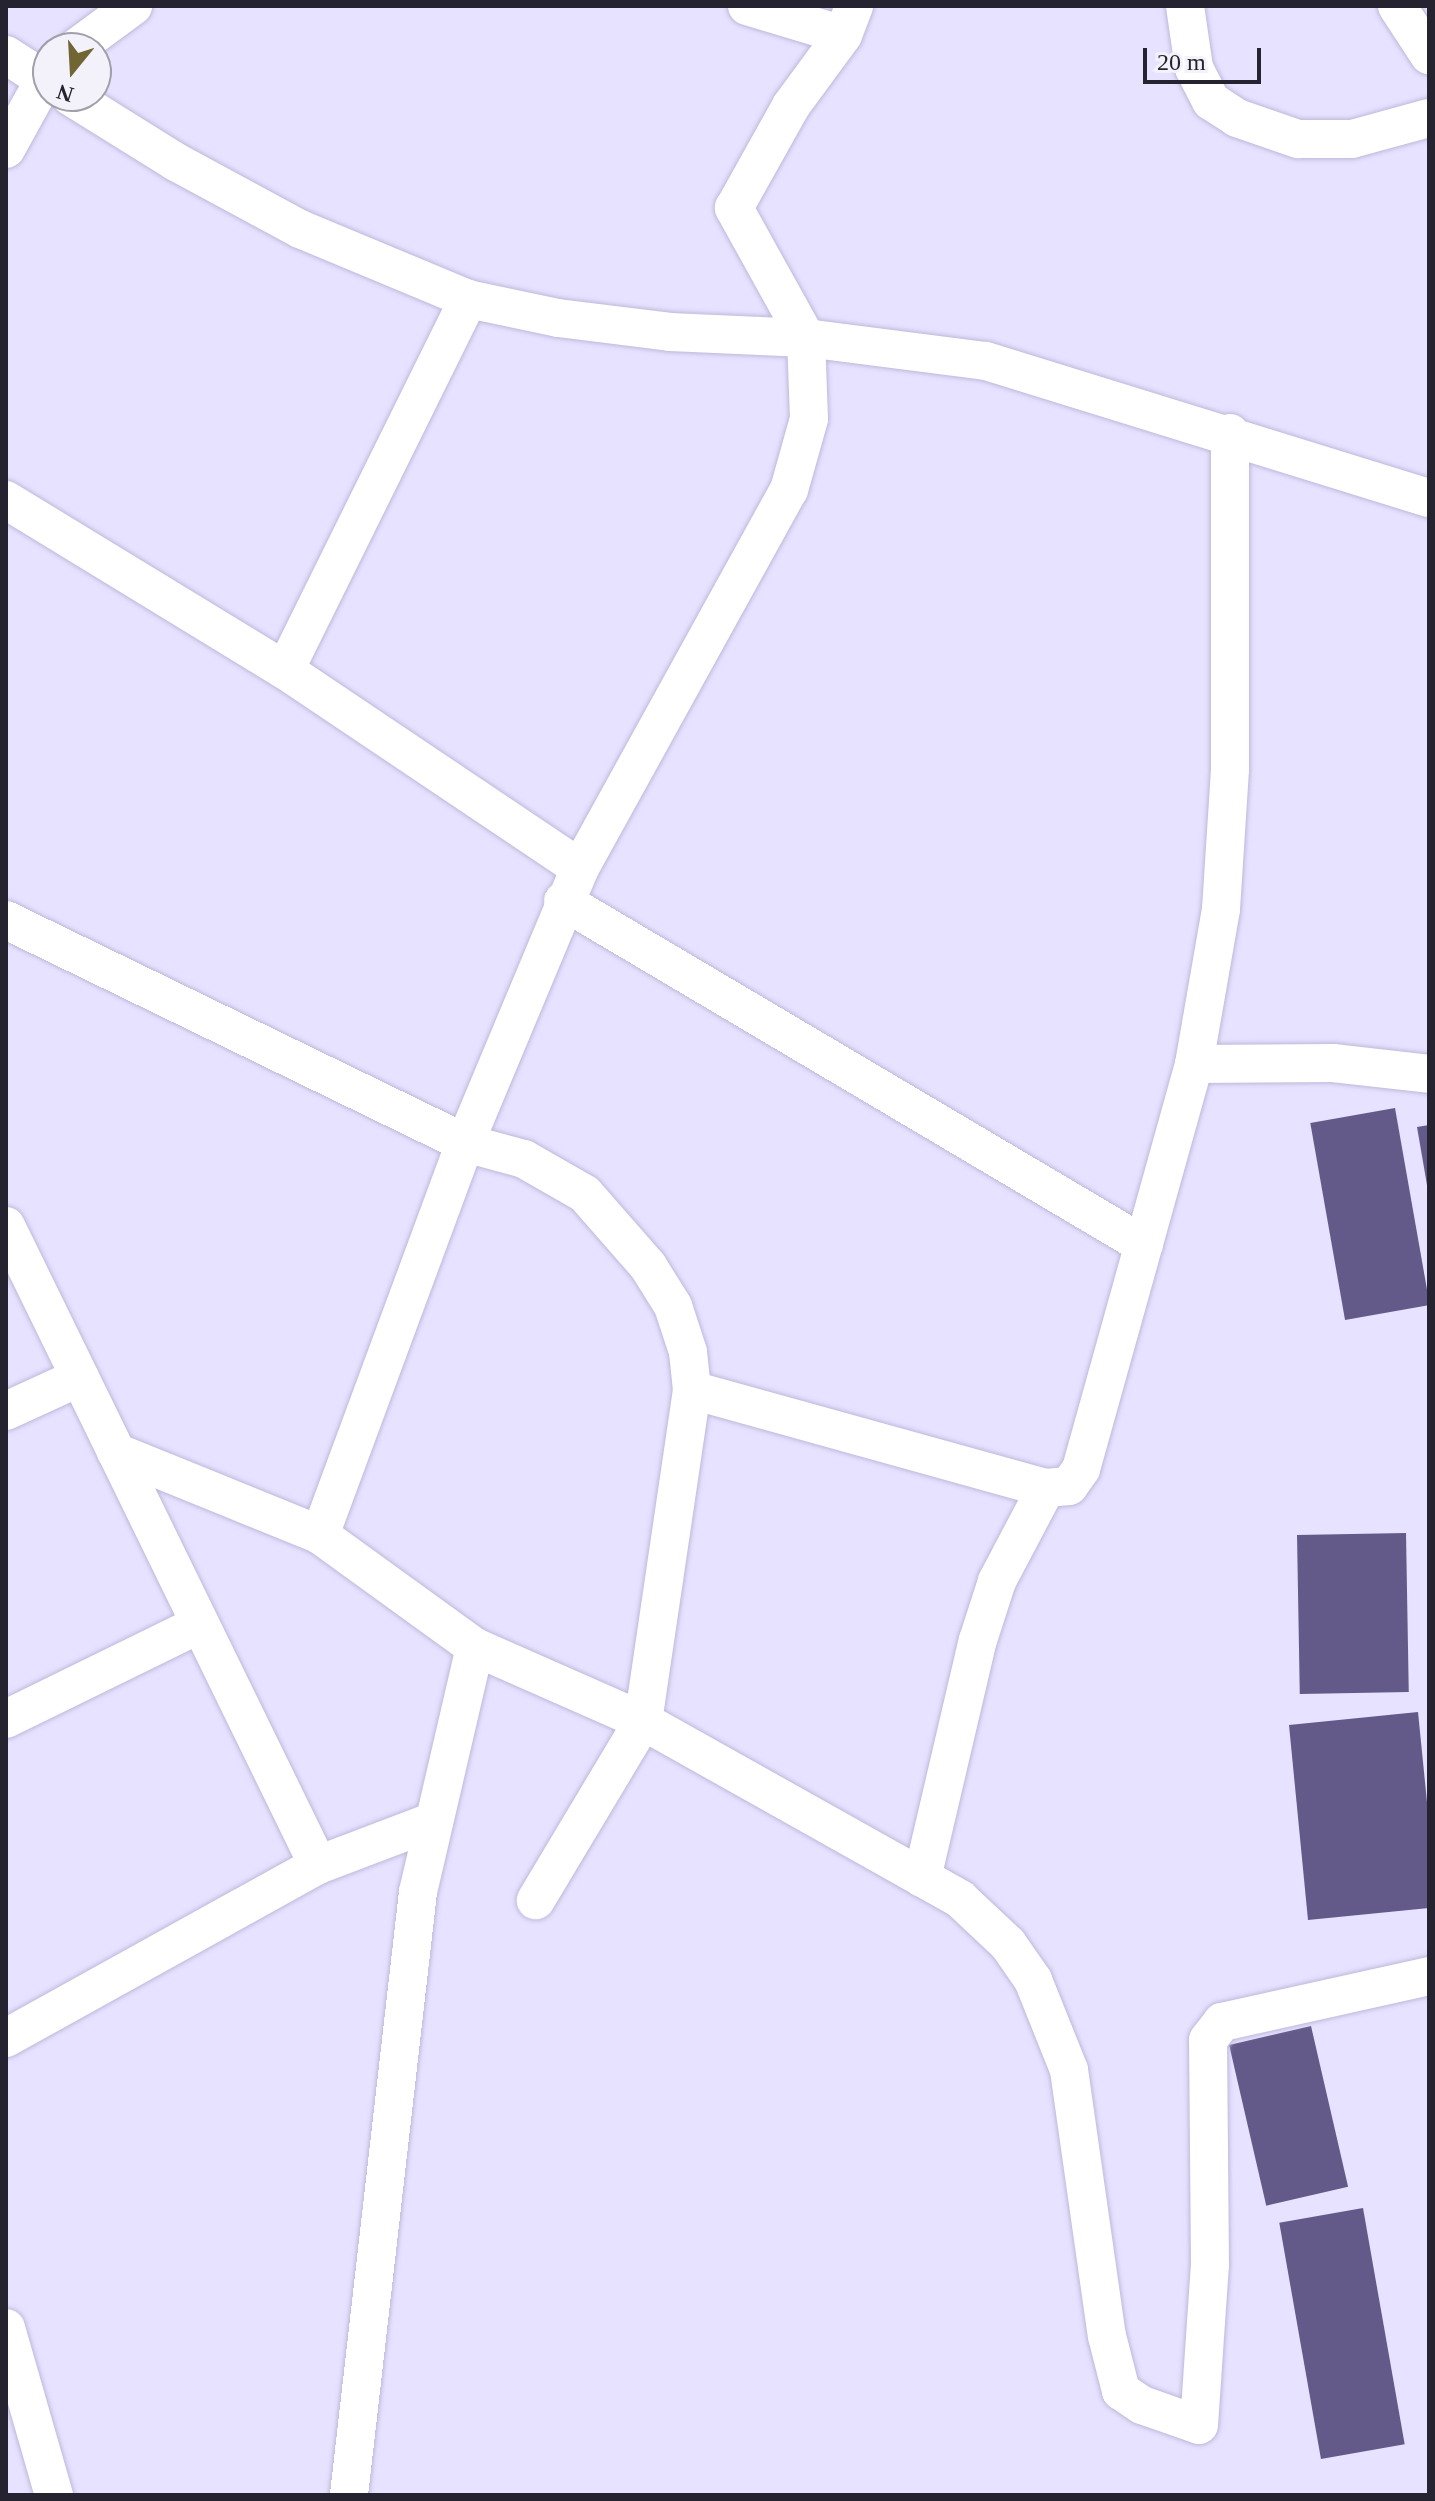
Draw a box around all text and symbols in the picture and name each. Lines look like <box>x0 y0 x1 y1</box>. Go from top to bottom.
north arrow <box>32 32 112 112</box>
scale bar <box>1147 32 1265 82</box>
text: 20 m <box>1157 49 1206 75</box>
text: N <box>54 79 76 108</box>

